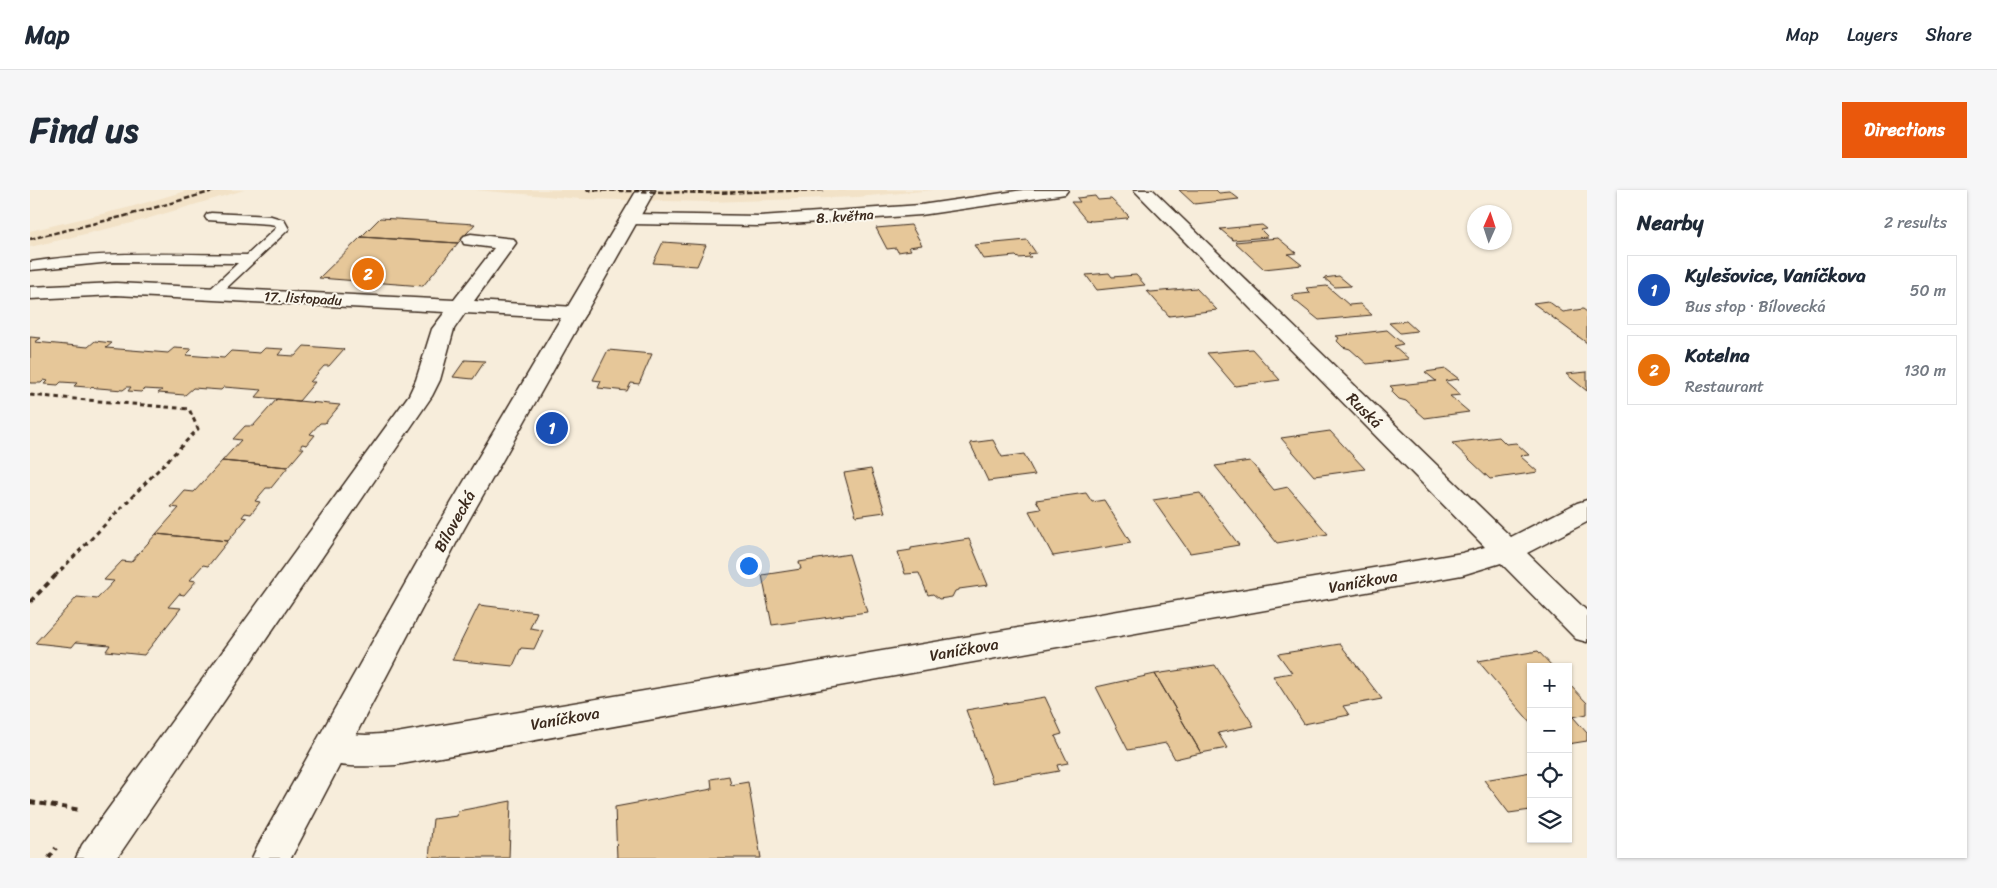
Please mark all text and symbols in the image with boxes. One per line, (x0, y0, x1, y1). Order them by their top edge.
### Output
text: Map (25, 14, 69, 56)
text: Map (1786, 19, 1819, 51)
text: Layers (1847, 19, 1898, 51)
text: Share (1926, 19, 1972, 51)
text: Find us (30, 99, 138, 161)
button: Directions (1842, 102, 1967, 158)
street label: 8. května (815, 202, 875, 231)
text: Nearby (1637, 204, 1703, 242)
north arrow (1467, 205, 1512, 250)
text: 2 results (1884, 208, 1947, 237)
pin: 2 (352, 255, 384, 293)
text: Kylešovice, Vaníčkova (1685, 259, 1866, 292)
text: 1 (1651, 276, 1657, 305)
text: 50 m (1910, 276, 1946, 305)
street label: 17. listopadu (263, 284, 343, 313)
text: Bus stop · Bílovecká (1685, 292, 1826, 321)
text: Kotelna (1685, 339, 1750, 372)
text: 2 (1649, 356, 1659, 385)
text: 130 m (1904, 356, 1946, 385)
text: Restaurant (1685, 372, 1764, 401)
street label: Ruská (1339, 385, 1390, 436)
pin: 1 (536, 409, 568, 447)
street label: Bílovecká (425, 485, 483, 558)
your location (736, 553, 762, 579)
street label: Vaníčkova (1326, 561, 1400, 602)
street label: Vaníčkova (927, 629, 1001, 670)
map controls (1527, 663, 1572, 843)
button: + (1527, 663, 1572, 708)
street label: Vaníčkova (528, 698, 602, 739)
button: − (1527, 708, 1572, 753)
button: locate (1527, 753, 1572, 798)
button: layers (1527, 798, 1572, 843)

